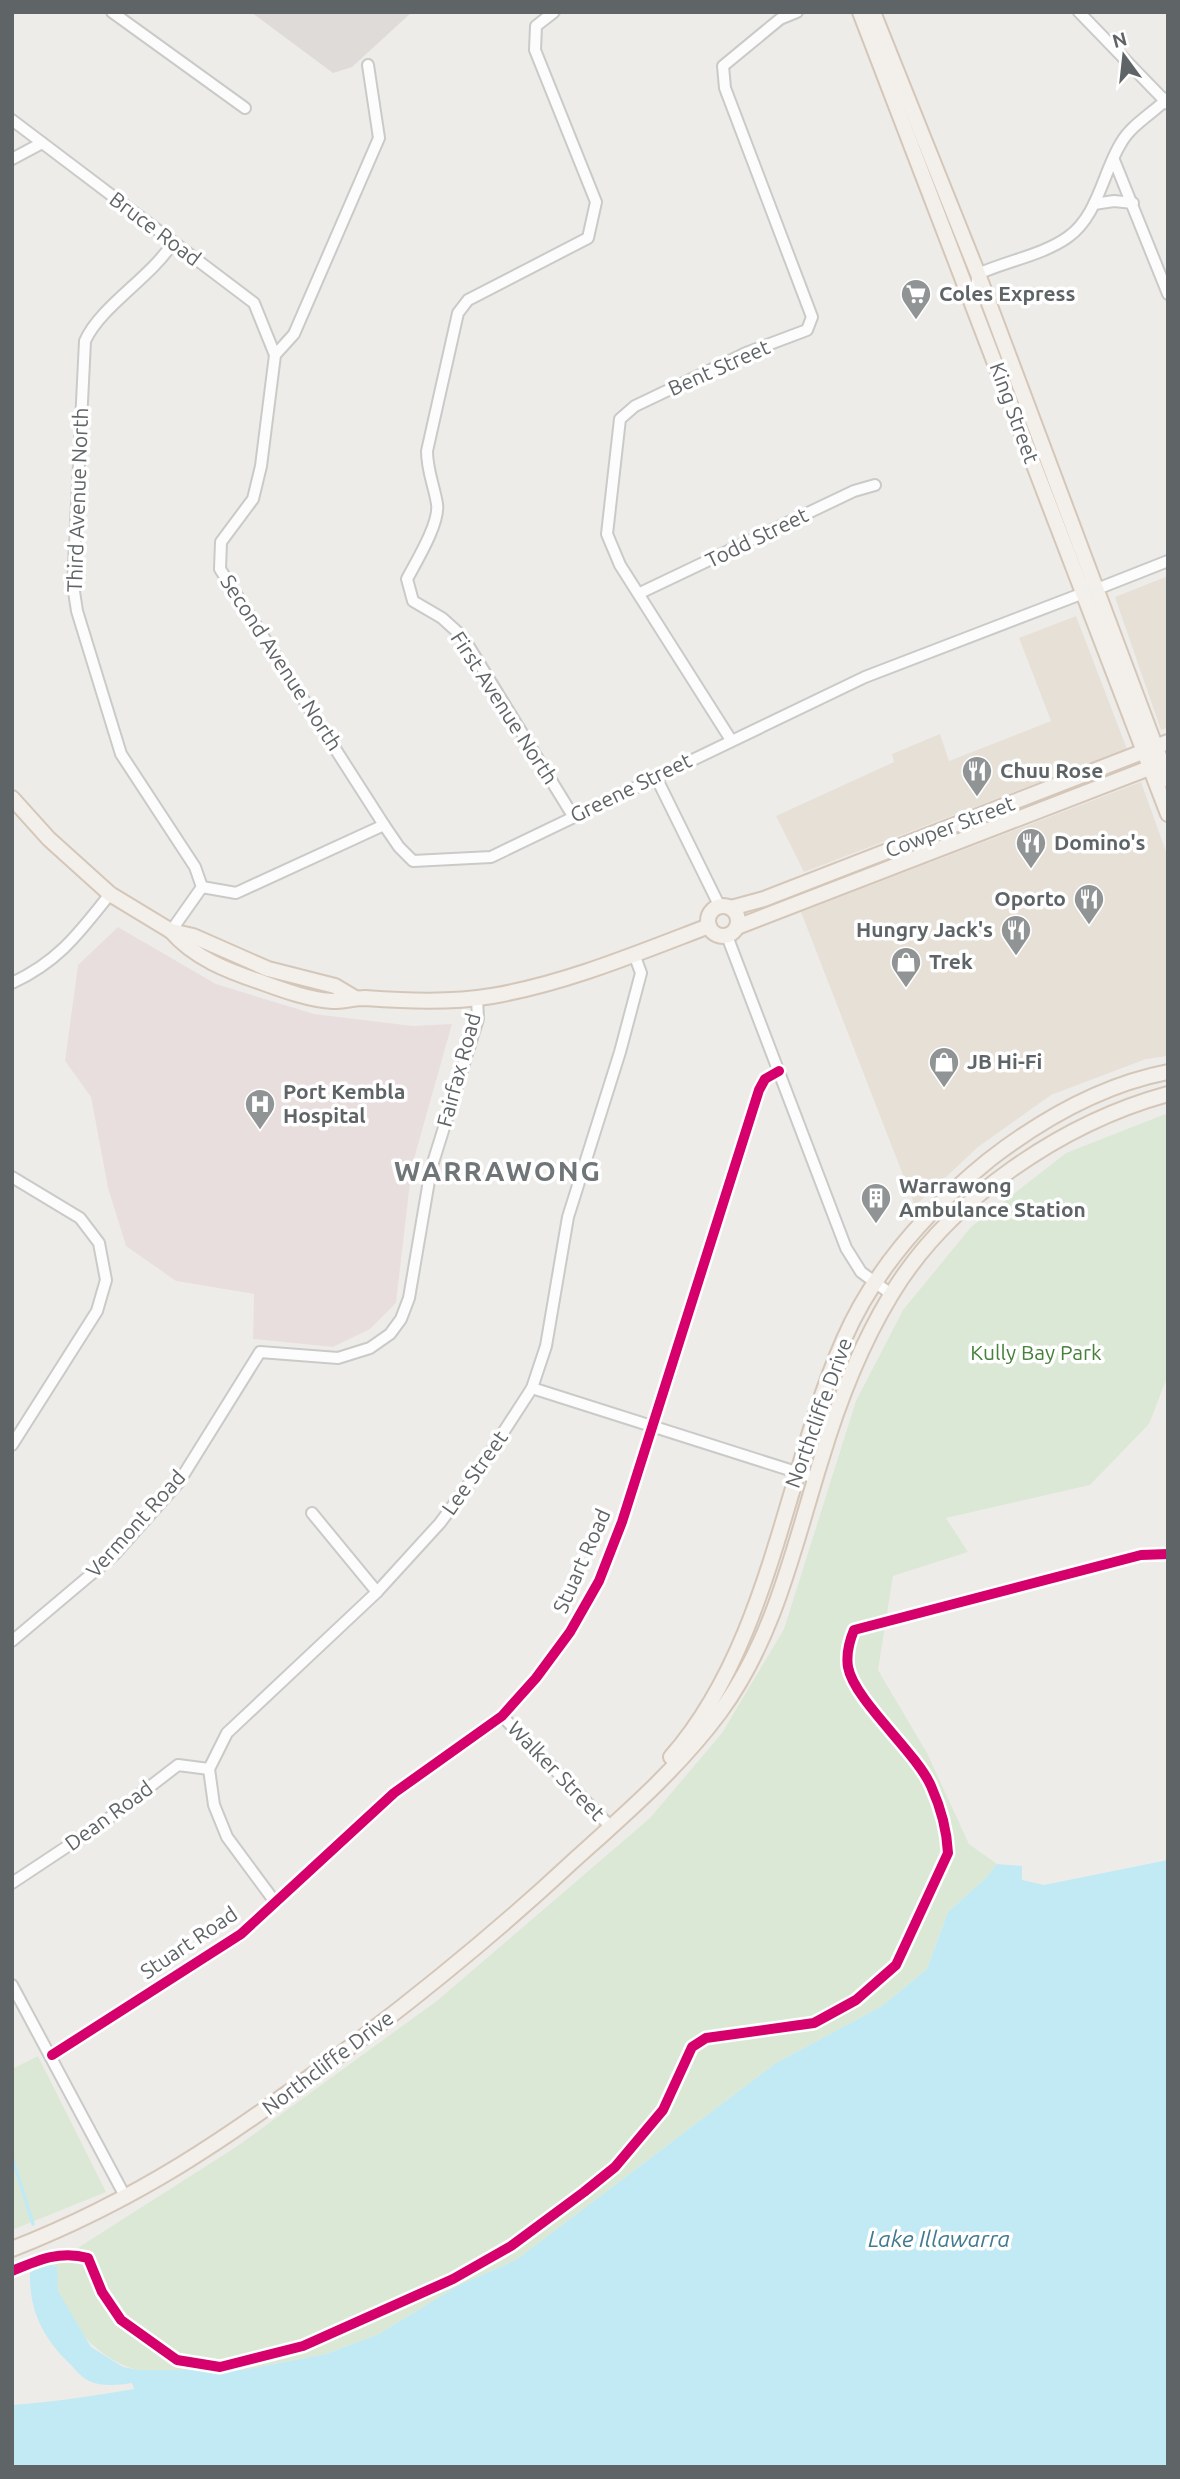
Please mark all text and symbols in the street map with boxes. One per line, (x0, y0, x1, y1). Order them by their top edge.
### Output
north arrow (1089, 21, 1159, 91)
text: N (1110, 27, 1129, 52)
street label: Bruce Road (105, 186, 206, 270)
supermarket icon: Coles Express (899, 277, 933, 321)
place label: Coles Express (939, 281, 1076, 305)
street label: Bent Street (664, 334, 773, 400)
street label: King Street (986, 359, 1044, 466)
street label: Third Avenue North (62, 407, 92, 593)
street label: Todd Street (701, 502, 812, 572)
street label: Second Avenue North (216, 570, 348, 755)
street label: First Avenue North (446, 627, 563, 788)
street label: Greene Street (566, 747, 695, 827)
restaurant icon: Chuu Rose (960, 754, 994, 798)
place label: Chuu Rose (1000, 758, 1103, 782)
street label: Cowper Street (882, 790, 1018, 862)
restaurant icon: Domino's (1014, 826, 1048, 870)
place label: Domino's (1054, 830, 1146, 854)
restaurant icon: Oporto (1072, 882, 1106, 926)
place label: Oporto (994, 886, 1066, 910)
restaurant icon: Hungry Jack's (999, 913, 1033, 957)
place label: Hungry Jack's (856, 917, 993, 941)
shop icon: Trek (889, 945, 923, 989)
place label: Trek (929, 949, 973, 973)
street label: Fairfax Road (431, 1010, 485, 1129)
shop icon: JB Hi-Fi (927, 1045, 961, 1089)
place label: JB Hi-Fi (967, 1049, 1042, 1073)
place label: Port Kembla Hospital (283, 1079, 405, 1127)
hospital icon: Port Kembla Hospital (243, 1087, 277, 1131)
district label: WARRAWONG (394, 1155, 602, 1186)
place label: Warrawong Ambulance Station (899, 1173, 1086, 1221)
building icon: Warrawong Ambulance Station (859, 1181, 893, 1225)
street label: Northcliffe Drive (780, 1334, 856, 1491)
park label: Kully Bay Park (970, 1340, 1102, 1364)
street label: Lee Street (436, 1426, 512, 1519)
street label: Vermont Road (81, 1465, 190, 1582)
street label: Stuart Road (547, 1505, 615, 1616)
street label: Walker Street (503, 1716, 610, 1825)
street label: Dean Road (60, 1775, 157, 1855)
street label: Stuart Road (136, 1901, 241, 1983)
street label: Northcliffe Drive (257, 2005, 398, 2119)
water label: Lake Illawarra (868, 2226, 1010, 2251)

